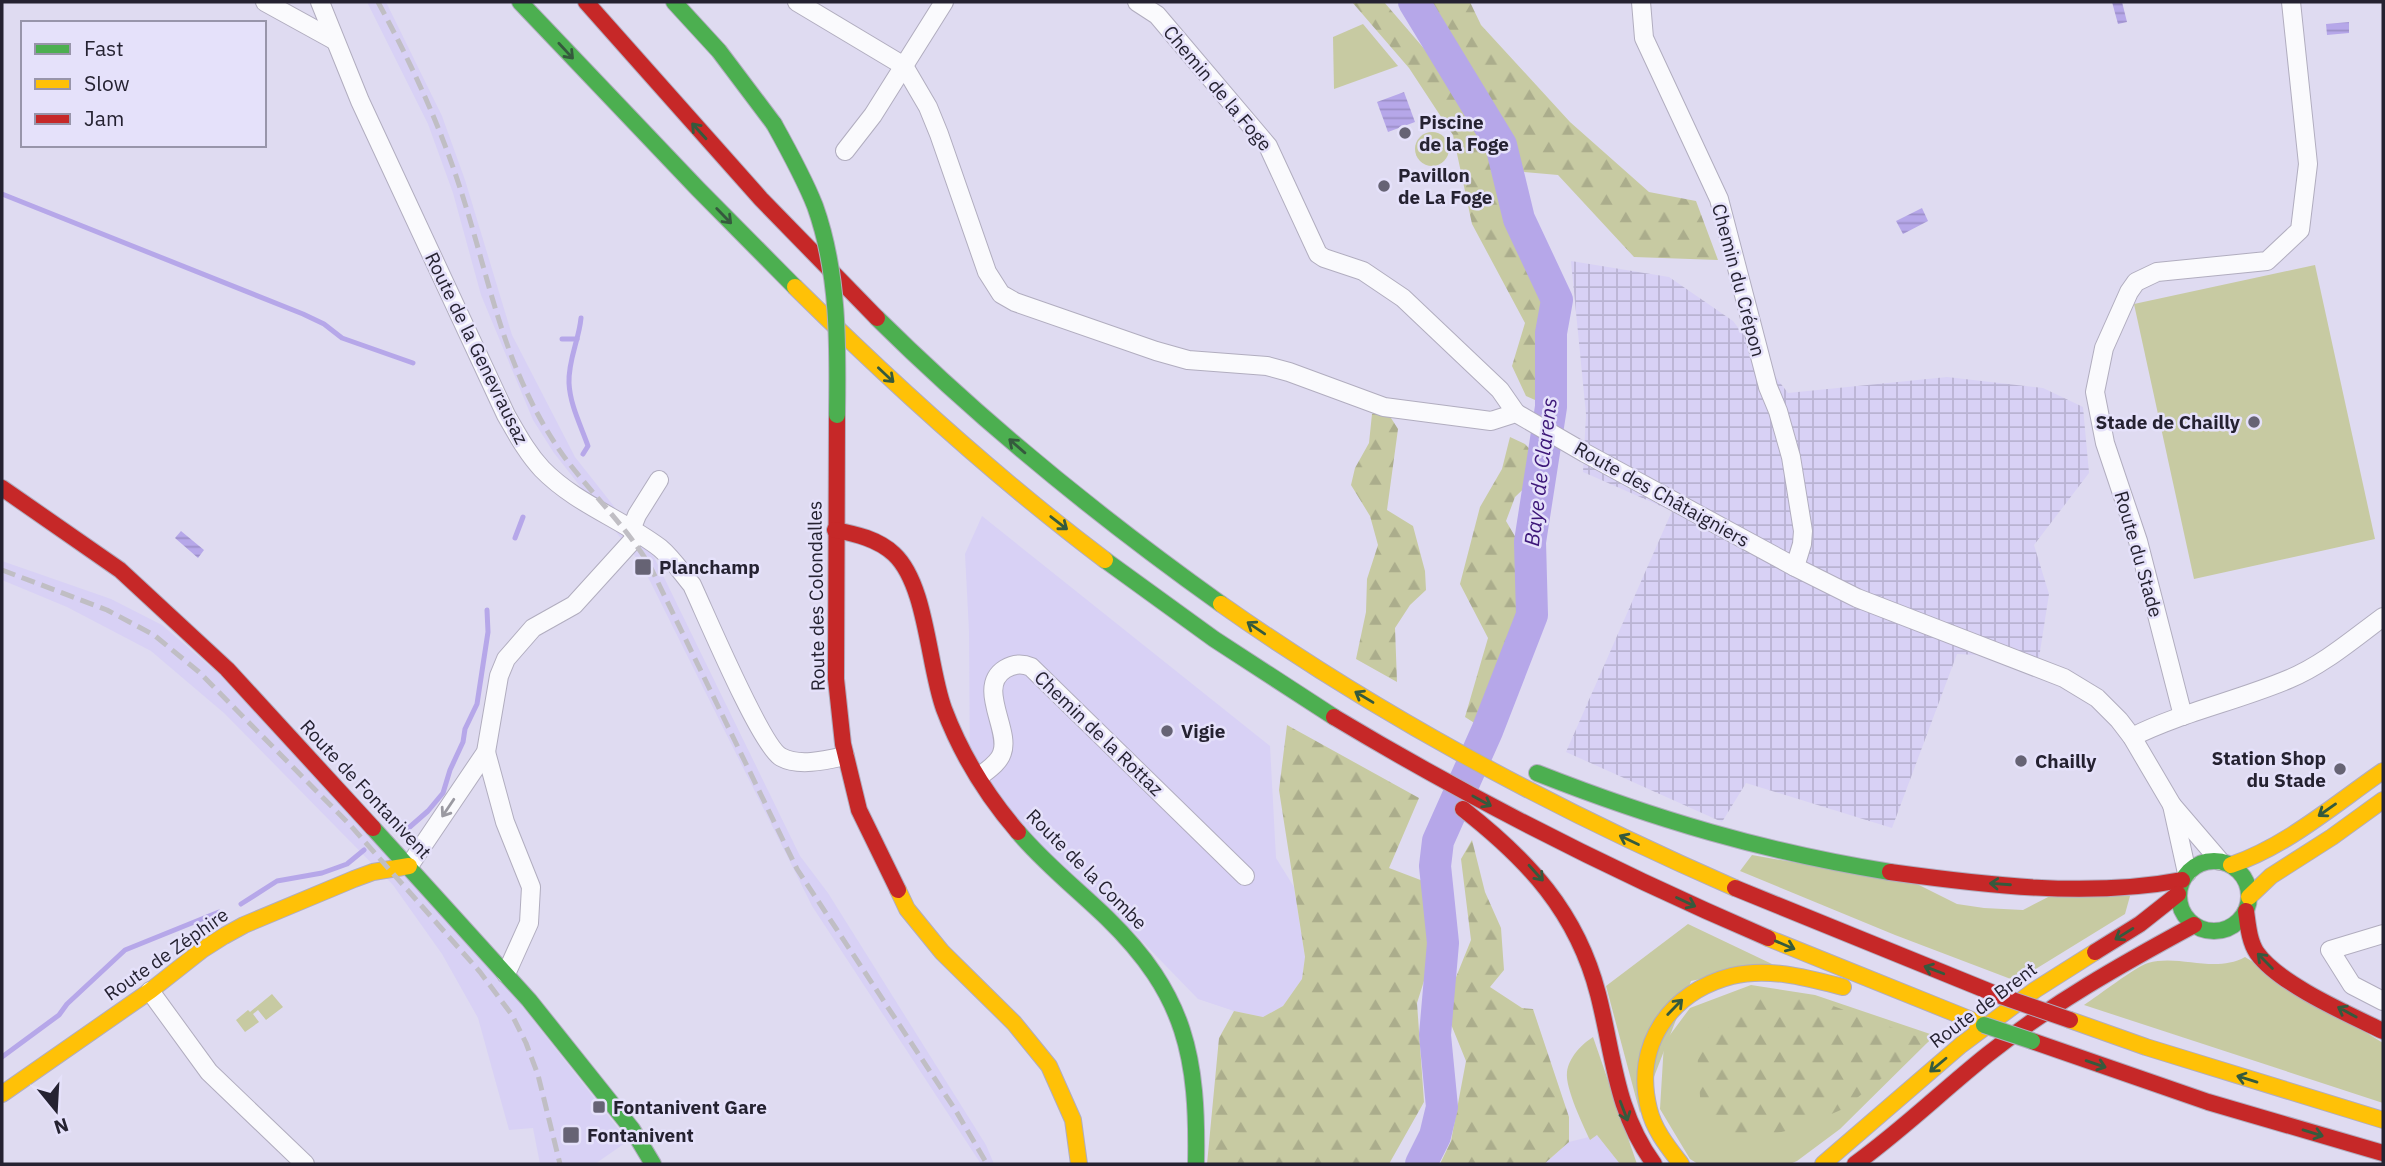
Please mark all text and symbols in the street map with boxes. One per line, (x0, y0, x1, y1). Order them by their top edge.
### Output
street label: Chemin de la Foge (1159, 20, 1277, 156)
legend (21, 21, 266, 147)
text: Fast (84, 34, 124, 62)
one-way arrow (558, 42, 575, 59)
text: Slow (84, 69, 130, 97)
text: Jam (84, 104, 124, 132)
place label: Piscine de la Foge (1419, 110, 1509, 156)
one-way arrow (691, 122, 707, 140)
marker: Piscine de la Foge (1397, 125, 1413, 141)
place label: Pavillon de La Foge (1398, 163, 1492, 209)
marker: Pavillon de La Foge (1376, 178, 1392, 194)
street label: Chemin du Crépon (1707, 201, 1771, 359)
one-way arrow (715, 207, 732, 224)
street label: Route de la Genevrausaz (420, 248, 534, 448)
one-way arrow (877, 366, 894, 383)
water label: Baye de Clarens (1517, 396, 1563, 548)
place label: Stade de Chailly (2095, 410, 2241, 434)
marker: Stade de Chailly (2246, 414, 2262, 430)
street label: Route des Châtaigniers (1570, 436, 1754, 552)
one-way arrow (1008, 438, 1026, 454)
street label: Route du Stade (2109, 488, 2169, 620)
street label: Route des Colondalles (802, 501, 830, 691)
one-way arrow (1049, 516, 1067, 531)
place label: Planchamp (659, 555, 760, 579)
marker: Planchamp (633, 557, 653, 577)
one-way arrow (1247, 621, 1267, 635)
street label: Chemin de la Rottaz (1030, 665, 1169, 801)
one-way arrow (1355, 690, 1375, 704)
street label: Route de Fontanivent (295, 714, 437, 864)
place label: Vigie (1181, 719, 1225, 743)
marker: Vigie (1159, 723, 1175, 739)
place label: Station Shop du Stade (2212, 746, 2326, 792)
place label: Chailly (2035, 749, 2097, 773)
marker: Chailly (2013, 753, 2029, 769)
marker: Station Shop du Stade (2332, 761, 2348, 777)
one-way arrow (1471, 795, 1492, 808)
one-way arrow (441, 798, 455, 817)
one-way arrow (2318, 803, 2337, 817)
street label: Route de la Combe (1022, 804, 1152, 934)
one-way arrow (1619, 832, 1640, 846)
one-way arrow (1527, 864, 1544, 881)
one-way arrow (1988, 877, 2011, 890)
one-way arrow (1675, 895, 1696, 909)
street label: Route de Zéphire (99, 902, 233, 1006)
one-way arrow (2114, 928, 2134, 942)
one-way arrow (1774, 940, 1796, 953)
one-way arrow (2257, 953, 2274, 970)
street label: Route de Brent (1925, 957, 2041, 1053)
one-way arrow (1924, 963, 1946, 976)
one-way arrow (1667, 998, 1683, 1016)
one-way arrow (2337, 1005, 2358, 1018)
one-way arrow (1929, 1057, 1947, 1073)
one-way arrow (2085, 1059, 2107, 1071)
one-way arrow (2237, 1072, 2259, 1084)
north arrow (21, 1075, 91, 1145)
place label: Fontanivent Gare (613, 1095, 767, 1119)
marker: Fontanivent Gare (591, 1099, 607, 1115)
one-way arrow (1619, 1099, 1632, 1121)
text: N (51, 1113, 72, 1140)
place label: Fontanivent (587, 1123, 694, 1147)
marker: Fontanivent (561, 1125, 581, 1145)
one-way arrow (2302, 1128, 2324, 1141)

